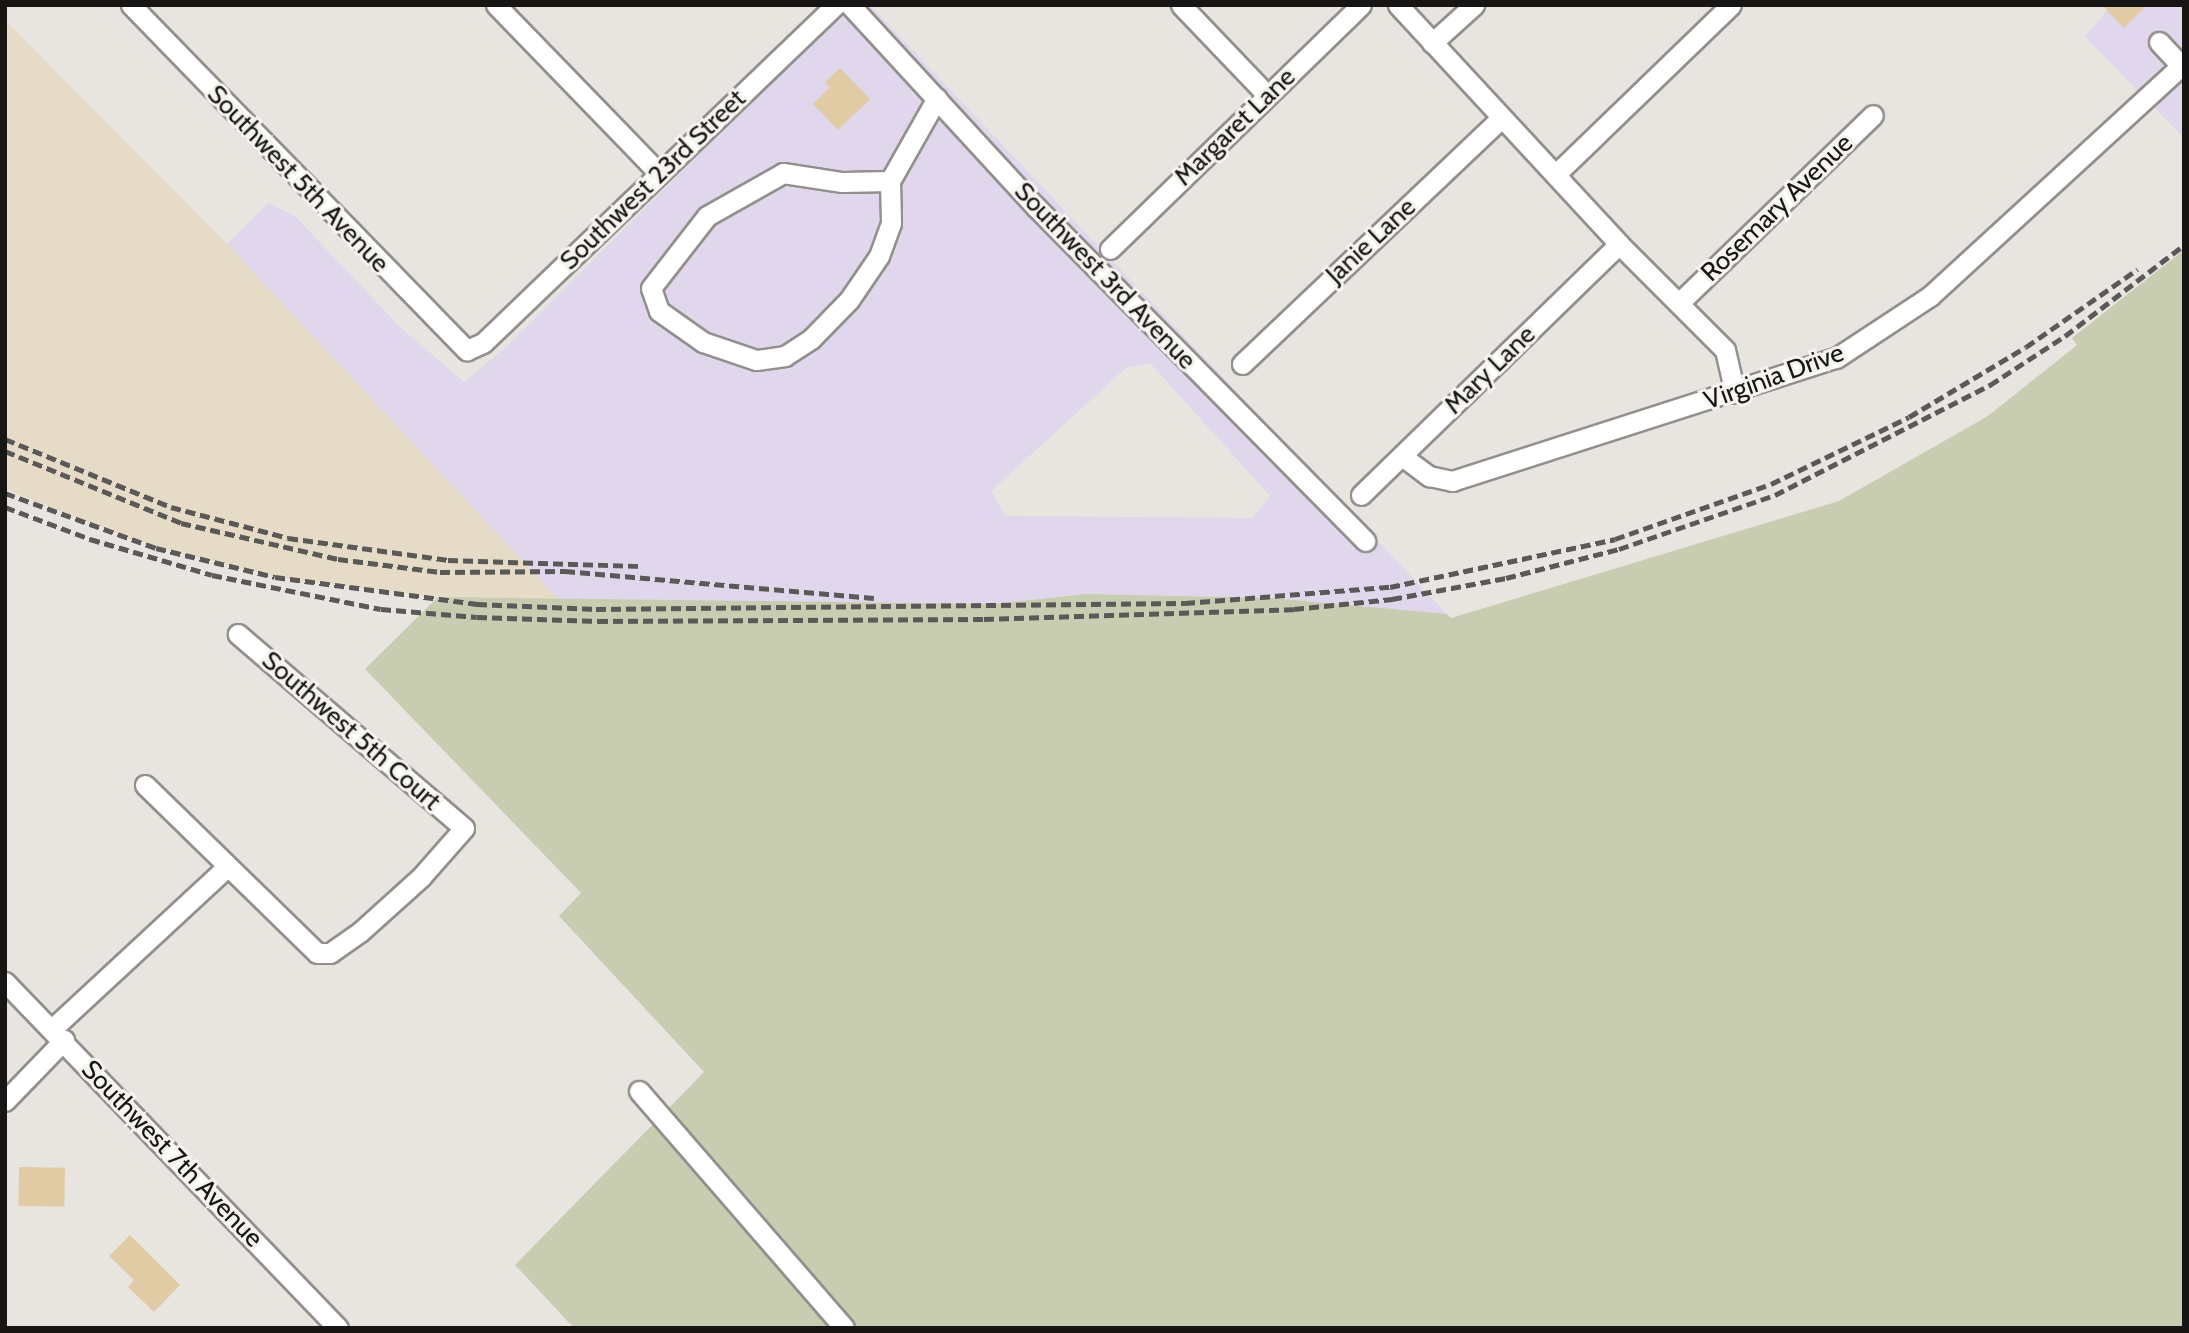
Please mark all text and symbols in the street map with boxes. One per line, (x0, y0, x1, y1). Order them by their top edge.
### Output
street label: Margaret Lane (1168, 62, 1302, 192)
street label: Southwest 5th Avenue (201, 79, 395, 279)
street label: Southwest 23rd Street (554, 83, 752, 277)
street label: Rosemary Avenue (1695, 128, 1859, 288)
street label: Southwest 3rd Avenue (1008, 176, 1202, 376)
street label: Janie Lane (1320, 192, 1422, 290)
street label: Mary Lane (1438, 319, 1542, 421)
street label: Virginia Drive (1700, 337, 1848, 417)
street label: Southwest 5th Court (255, 645, 447, 817)
street label: Southwest 7th Avenue (75, 1054, 269, 1254)

